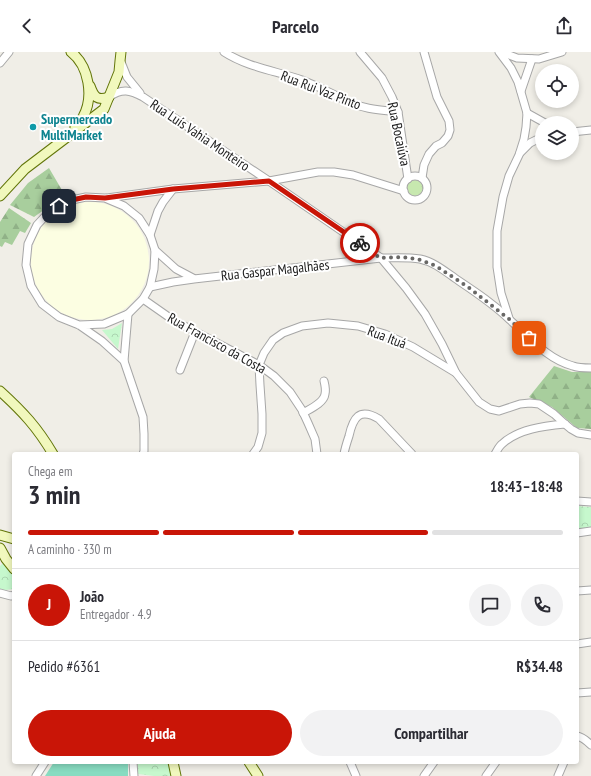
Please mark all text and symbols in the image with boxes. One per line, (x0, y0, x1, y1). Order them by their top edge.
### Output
icon: back (16, 15, 38, 37)
text: Parcelo (272, 15, 319, 38)
icon: share (553, 15, 575, 37)
map controls (535, 64, 579, 160)
button: locate (535, 64, 579, 108)
street label: Rua Rui Vaz Pinto (278, 66, 364, 114)
street label: Rua Luís Vahia Monteiro (147, 95, 253, 175)
street label: Rua Bocaiúva (383, 100, 415, 168)
place label: Supermercado MultiMarket (41, 110, 112, 144)
button: layers (535, 116, 579, 160)
marker: Supermercado MultiMarket (28, 122, 38, 132)
pin (42, 189, 76, 223)
icon: home (48, 195, 70, 217)
courier (340, 223, 380, 263)
icon: bike (349, 232, 371, 254)
street label: Rua Gaspar Magalhães (220, 255, 330, 285)
street label: Rua Francisco da Costa (164, 308, 270, 378)
street label: Rua Ituá (365, 321, 409, 353)
pin (512, 321, 546, 355)
icon: bag (518, 327, 540, 349)
text: Chega em (28, 463, 72, 480)
text: 18:43–18:48 (490, 477, 563, 496)
text: 3 min (28, 478, 81, 511)
text: A caminho · 330 m (28, 541, 112, 558)
button: chat (469, 584, 511, 626)
button: phone (521, 584, 563, 626)
text: João (80, 587, 104, 606)
text: J (47, 595, 51, 614)
text: Entregador · 4.9 (80, 606, 152, 623)
text: Pedido #6361 (28, 657, 100, 676)
text: R$34.48 (516, 657, 563, 676)
button: Ajuda (28, 710, 292, 756)
button: Compartilhar (300, 710, 563, 756)

